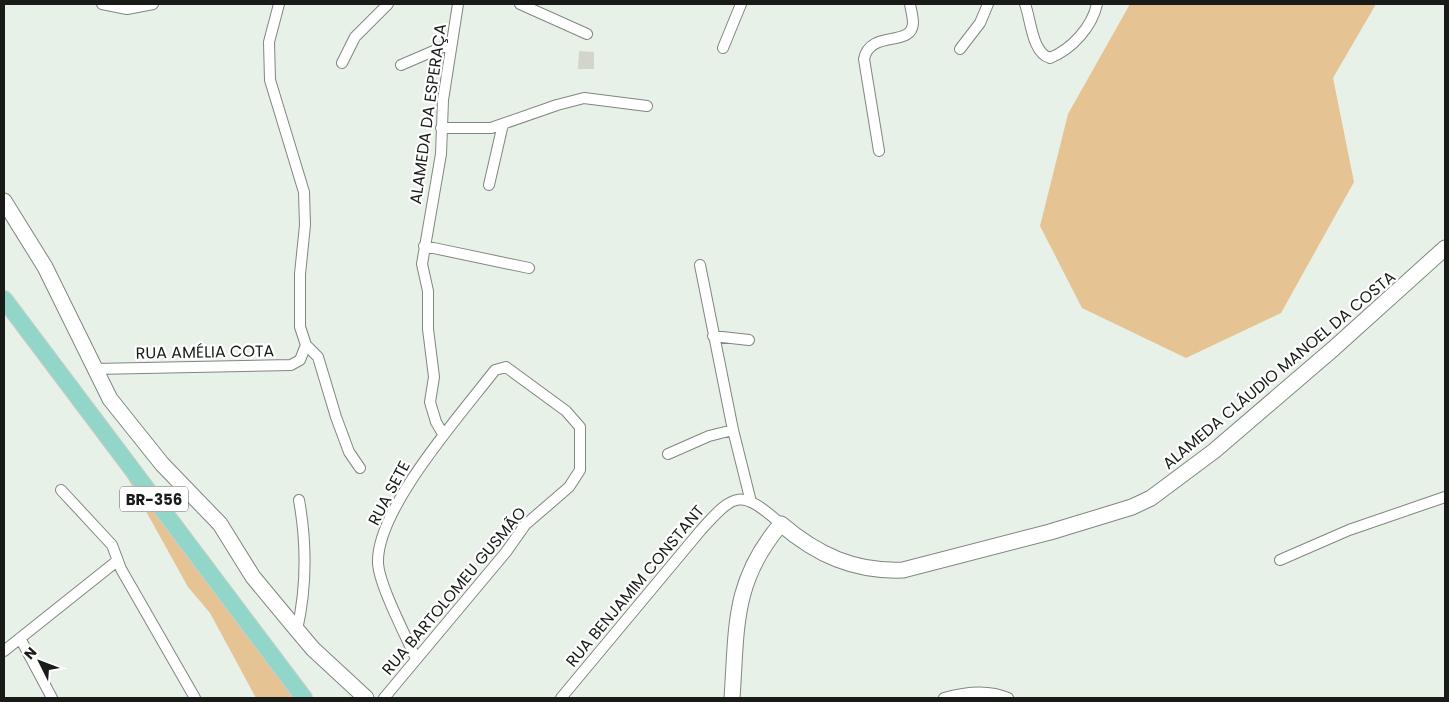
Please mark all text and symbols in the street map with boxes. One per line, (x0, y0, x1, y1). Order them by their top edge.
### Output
street label: ALAMEDA DA ESPERAÇA (404, 22, 452, 206)
street label: ALAMEDA CLÁUDIO MANOEL DA COSTA (1158, 265, 1401, 474)
street label: RUA AMÉLIA COTA (135, 339, 275, 365)
street label: RUA SETE (362, 457, 416, 529)
road number: BR-356 (120, 486, 188, 512)
street label: RUA BENJAMIM CONSTANT (560, 500, 710, 672)
street label: RUA BARTOLOMEU GUSMÃO (377, 502, 531, 680)
north arrow (15, 637, 65, 687)
text: N (19, 643, 41, 664)

